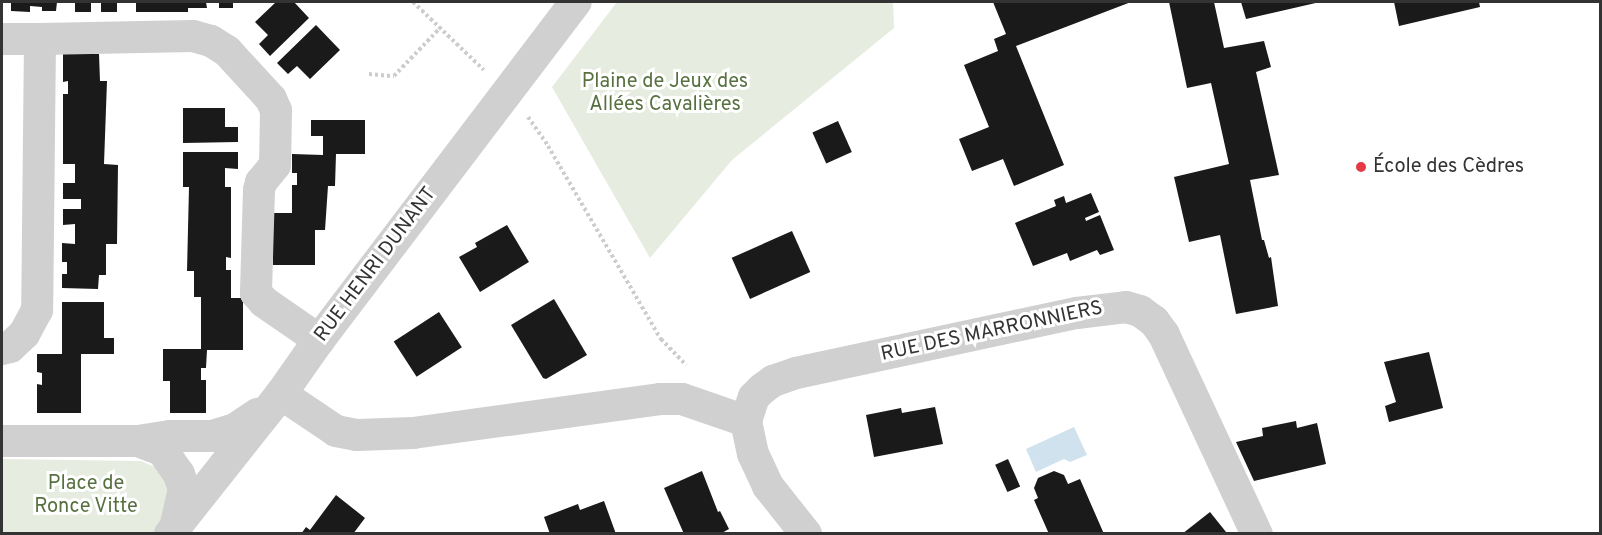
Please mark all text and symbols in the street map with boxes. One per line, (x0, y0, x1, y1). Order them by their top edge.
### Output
park label: Plaine de Jeux des Allées Cavalières (582, 71, 748, 118)
place label: École des Cèdres (1373, 155, 1524, 179)
marker: École des Cèdres (1354, 160, 1368, 174)
street label: RUE HENRI DUNANT (310, 183, 442, 347)
street label: RUE DES MARRONNIERS (879, 297, 1105, 367)
park label: Place de Ronce Vitte (34, 473, 138, 520)

